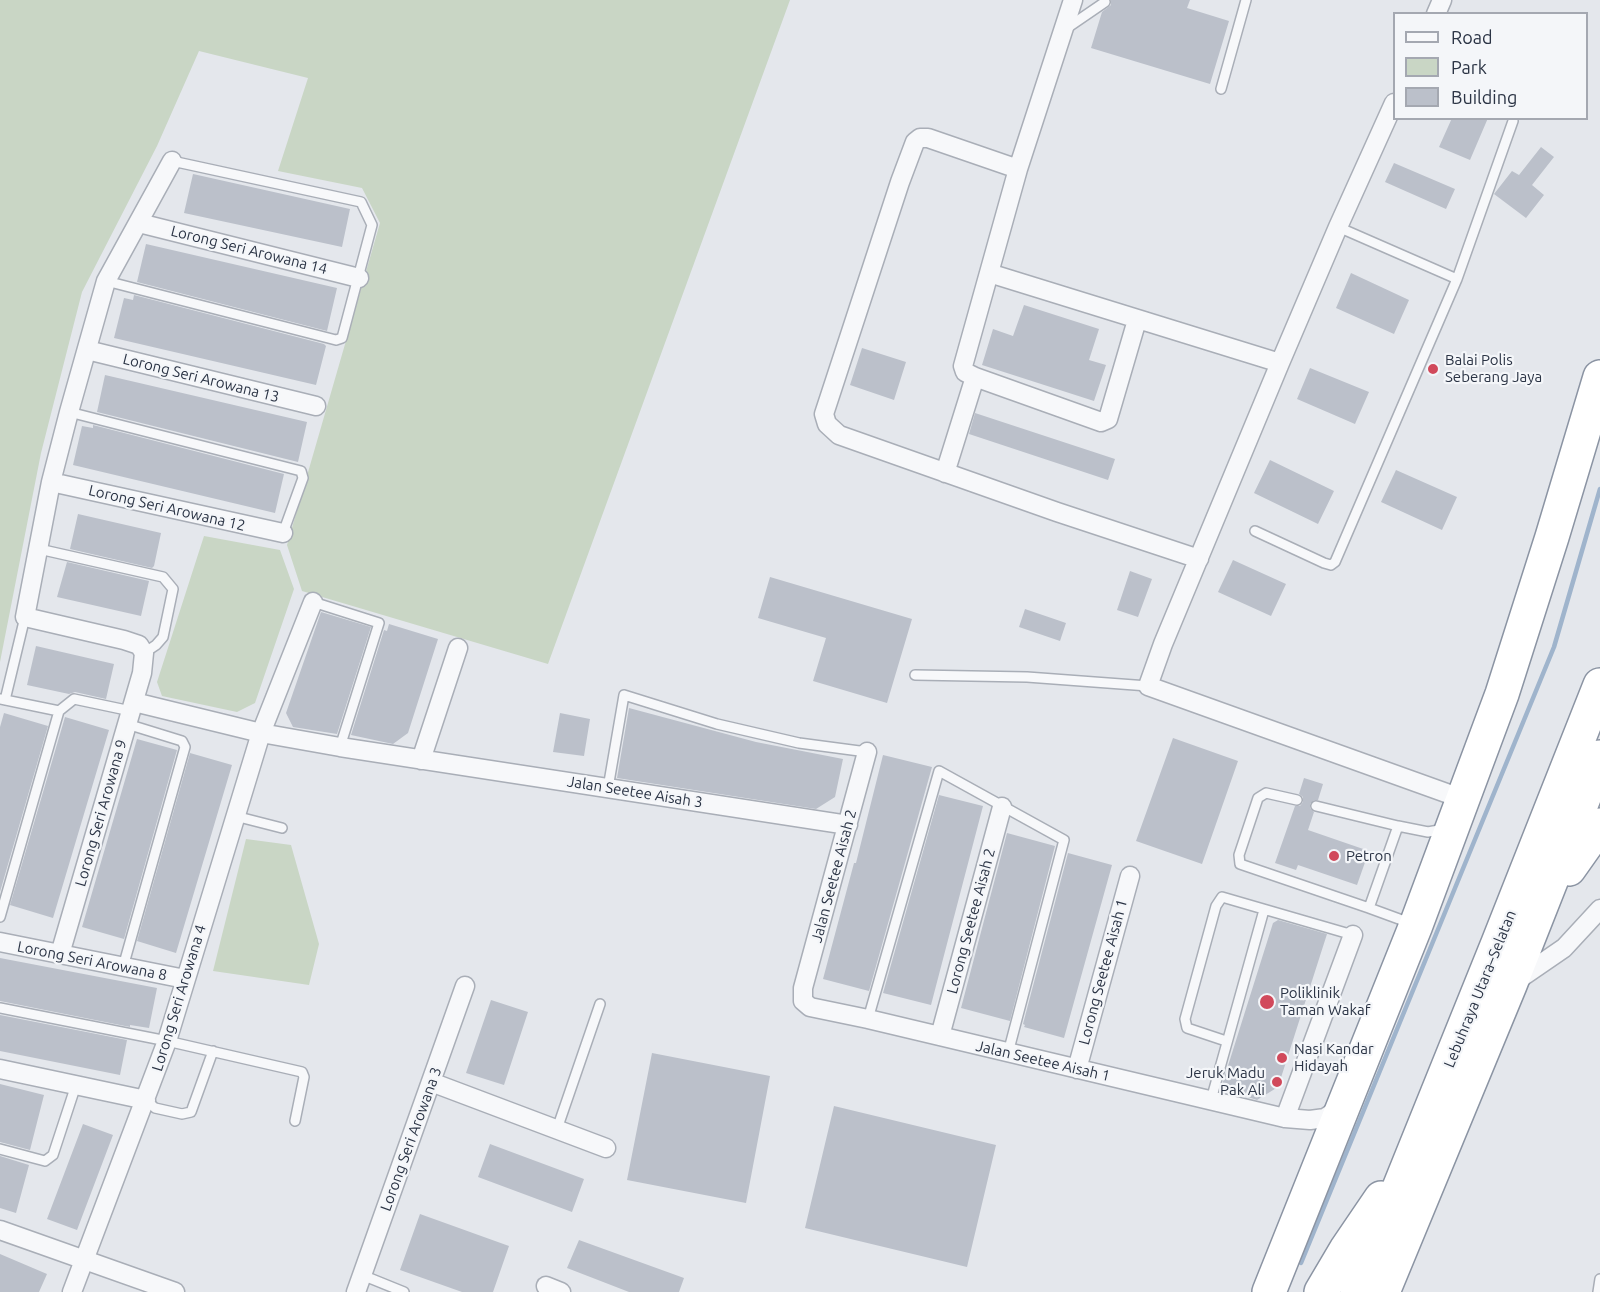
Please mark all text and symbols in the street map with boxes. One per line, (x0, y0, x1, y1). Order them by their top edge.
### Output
legend (1393, 12, 1588, 120)
text: Road (1451, 27, 1493, 47)
text: Park (1451, 57, 1487, 77)
text: Building (1451, 87, 1517, 107)
street label: Lorong Seri Arowana 14 (169, 222, 329, 278)
street label: Lorong Seri Arowana 13 (121, 350, 281, 406)
place label: Balai Polis Seberang Jaya (1445, 351, 1542, 386)
marker: Balai Polis Seberang Jaya (1426, 362, 1440, 376)
street label: Lorong Seri Arowana 12 (87, 481, 247, 535)
street label: Lorong Seri Arowana 9 (71, 737, 131, 889)
street label: Jalan Seetee Aisah 3 (566, 772, 704, 812)
street label: Jalan Seetee Aisah 2 (808, 807, 860, 945)
street label: Lorong Seetee Aisah 2 (943, 846, 999, 996)
place label: Petron (1346, 847, 1392, 865)
marker: Petron (1327, 849, 1341, 863)
street label: Lorong Seetee Aisah 1 (1075, 897, 1131, 1047)
street label: Lebuhraya Utara–Selatan (1440, 908, 1520, 1070)
street label: Lorong Seri Arowana 4 (148, 923, 210, 1073)
street label: Lorong Seri Arowana 8 (16, 938, 168, 984)
place label: Poliklinik Taman Wakaf (1280, 984, 1370, 1019)
marker: Poliklinik Taman Wakaf (1258, 993, 1276, 1011)
street label: Jalan Seetee Aisah 1 (974, 1037, 1112, 1085)
place label: Nasi Kandar Hidayah (1294, 1040, 1374, 1075)
marker: Nasi Kandar Hidayah (1275, 1051, 1289, 1065)
street label: Lorong Seri Arowana 3 (377, 1064, 445, 1214)
place label: Jeruk Madu Pak Ali (1186, 1064, 1265, 1099)
marker: Jeruk Madu Pak Ali (1270, 1075, 1284, 1089)

